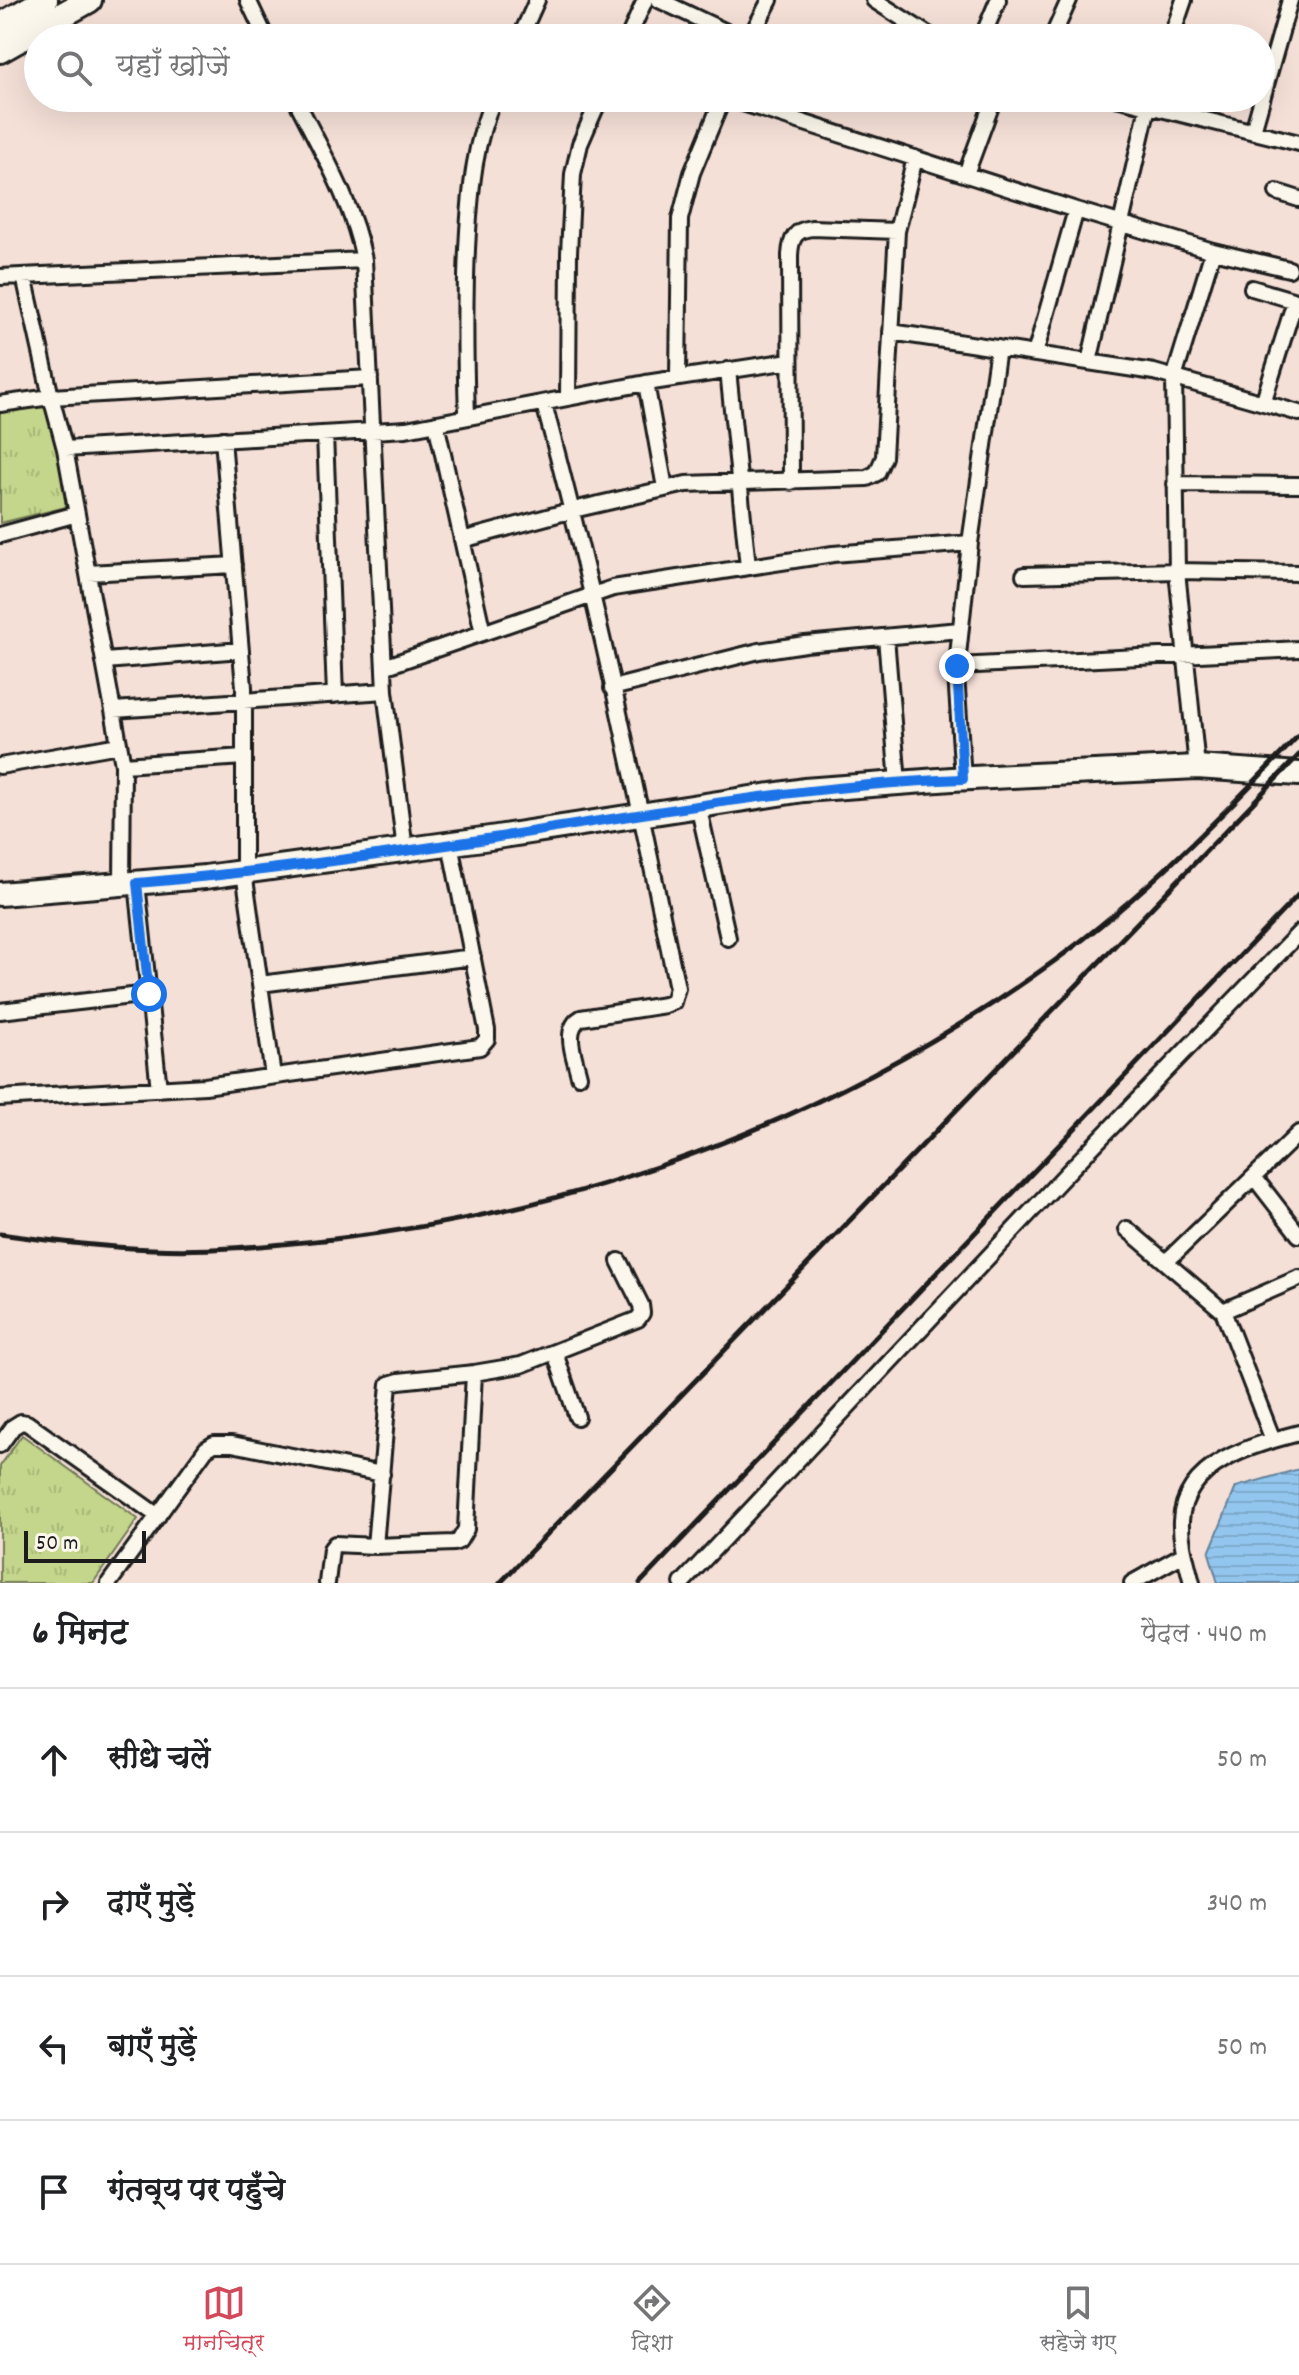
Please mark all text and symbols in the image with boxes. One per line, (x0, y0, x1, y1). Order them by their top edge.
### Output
search box (24, 24, 1275, 112)
icon: search (52, 46, 96, 90)
text: यहाँ खोजें (116, 47, 230, 90)
route end (939, 648, 975, 684)
route start (131, 976, 167, 1012)
scale bar (24, 1527, 146, 1563)
text: 50 m (36, 1529, 78, 1560)
text: 6 मिनट (32, 1611, 128, 1660)
text: पैदल · 440 m (1141, 1617, 1267, 1654)
icon: ahead (32, 1738, 76, 1782)
text: सीधे चलें (108, 1739, 211, 1782)
text: 50 m (1217, 1742, 1267, 1779)
icon: right (32, 1882, 76, 1926)
text: दाएँ मुड़ें (108, 1883, 195, 1926)
text: 340 m (1207, 1886, 1267, 1923)
icon: left (32, 2026, 76, 2070)
text: बाएँ मुड़ें (108, 2027, 196, 2070)
text: 50 m (1217, 2030, 1267, 2067)
icon: arrive (32, 2170, 76, 2214)
text: गंतव्य पर पहुँचे (108, 2171, 285, 2214)
tab: मानचित्र (183, 2281, 264, 2360)
tab: दिशा (630, 2281, 674, 2360)
tab: सहेजे गए (1040, 2281, 1116, 2360)

